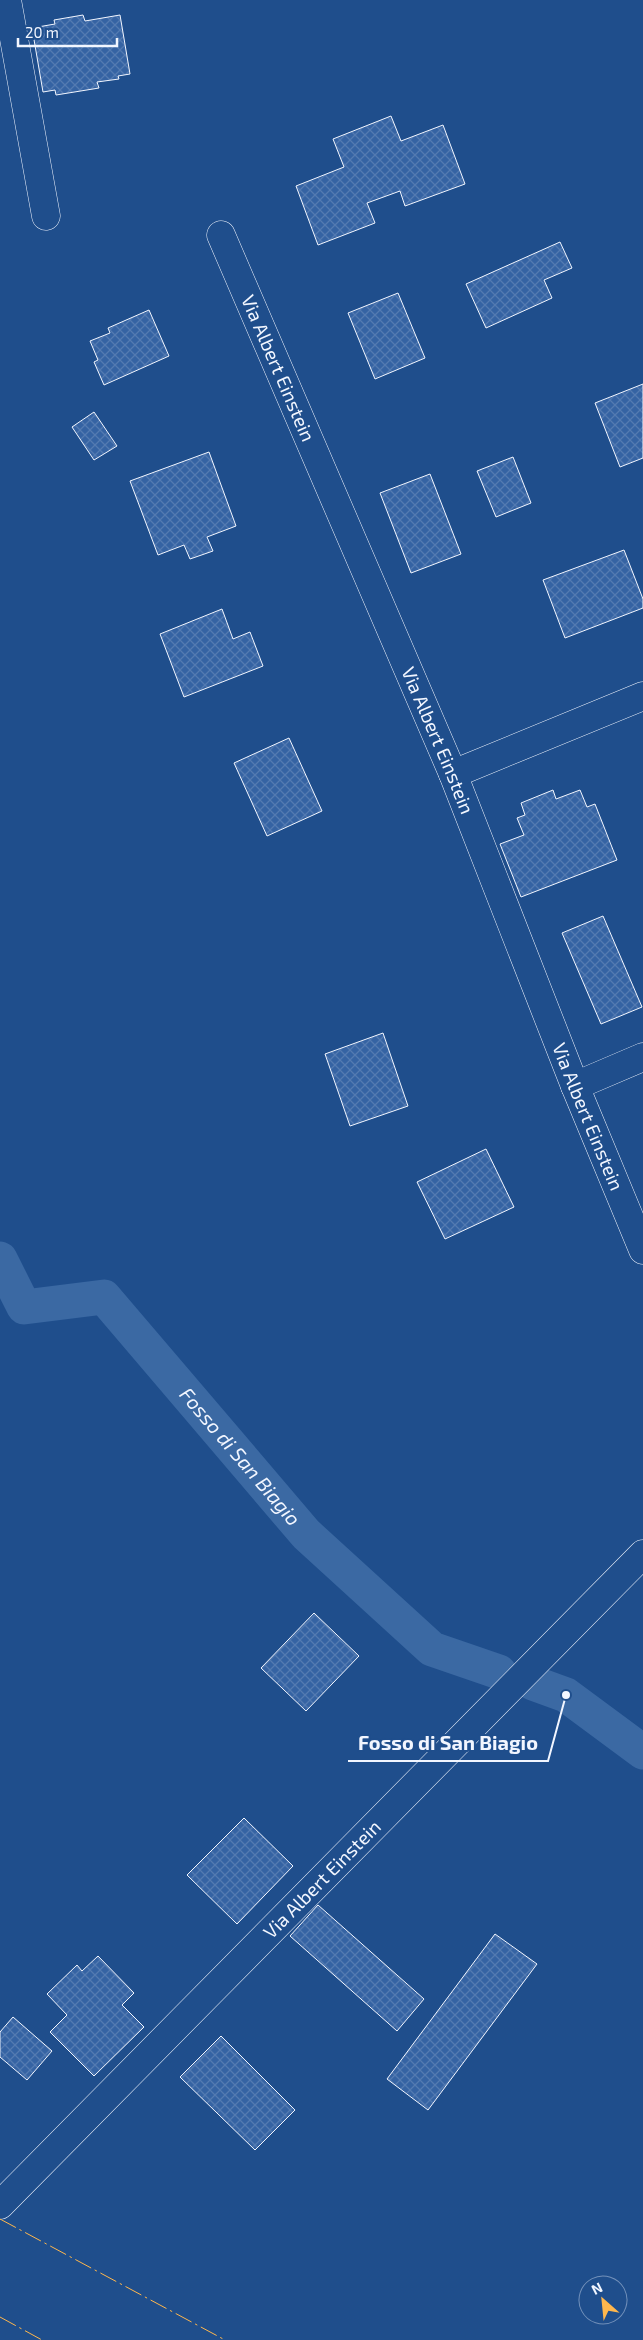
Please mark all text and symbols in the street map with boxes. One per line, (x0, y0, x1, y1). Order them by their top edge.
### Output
scale bar (18, 15, 116, 47)
text: 20 m (25, 23, 59, 41)
street label: Via Albert Einstein (237, 291, 320, 445)
street label: Via Albert Einstein (397, 663, 479, 817)
street label: Via Albert Einstein (548, 1039, 629, 1194)
water label: Fosso di San Biagio (175, 1382, 306, 1530)
callout: Fosso di San Biagio (348, 1726, 548, 1761)
text: Fosso di San Biagio (358, 1730, 538, 1754)
street label: Via Albert Einstein (258, 1815, 385, 1943)
north arrow (578, 2275, 628, 2325)
text: N (589, 2278, 605, 2298)

